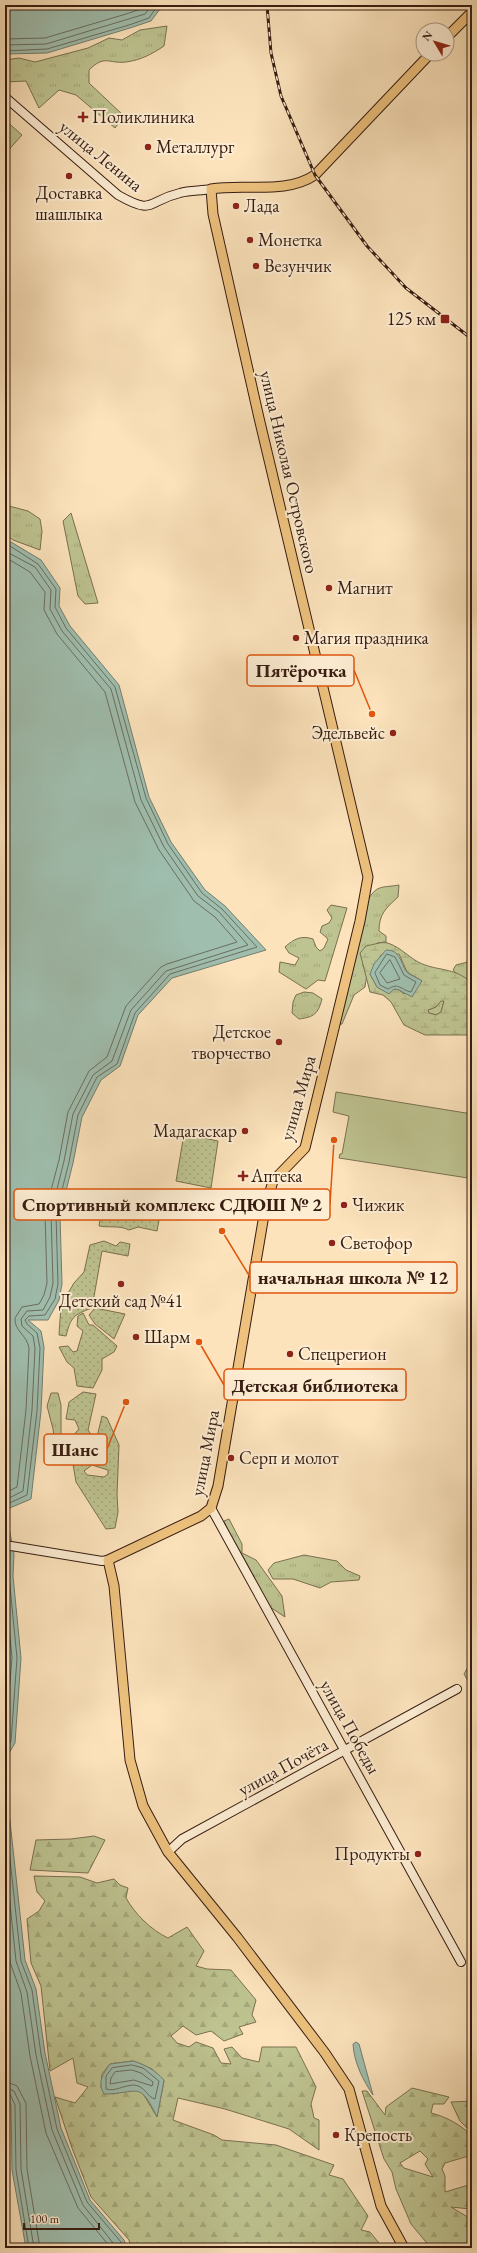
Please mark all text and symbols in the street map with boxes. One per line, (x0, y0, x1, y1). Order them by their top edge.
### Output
north arrow (415, 22, 455, 62)
text: N (419, 28, 435, 44)
place label: Поликлиника (92, 105, 196, 128)
marker: Поликлиника (77, 111, 89, 123)
street label: улица Ленина (55, 115, 148, 197)
place label: Металлург (156, 135, 235, 158)
marker: Металлург (143, 142, 153, 152)
marker: Доставка шашлыка (64, 171, 74, 181)
place label: Доставка шашлыка (35, 181, 103, 225)
place label: Лада (244, 194, 280, 217)
marker: Лада (231, 201, 241, 211)
place label: Монетка (258, 228, 323, 251)
marker: Монетка (245, 235, 255, 245)
place label: Везунчик (264, 254, 332, 277)
marker: Везунчик (251, 261, 261, 271)
place label: 125 км (387, 307, 437, 330)
marker: 125 км (439, 313, 451, 325)
street label: улица Николая Островского (255, 368, 324, 576)
place label: Магнит (337, 576, 393, 599)
marker: Магнит (324, 583, 334, 593)
place label: Магия праздника (304, 626, 430, 649)
marker: Магия праздника (291, 633, 301, 643)
callout: Пятёрочка (247, 655, 354, 686)
text: Пятёрочка (256, 658, 347, 683)
place label: Эдельвейс (311, 721, 385, 744)
marker: Эдельвейс (388, 728, 398, 738)
place label: Детское творчество (192, 1020, 271, 1064)
marker: Детское творчество (274, 1037, 284, 1047)
street label: улица Мира (274, 1052, 321, 1143)
place label: Мадагаскар (153, 1119, 237, 1142)
marker: Мадагаскар (240, 1126, 250, 1136)
place label: Аптека (250, 1164, 303, 1187)
marker: Аптека (238, 1171, 248, 1181)
callout: Спортивный комплекс СДЮШ № 2 (14, 1189, 330, 1220)
text: Спортивный комплекс СДЮШ № 2 (22, 1192, 322, 1217)
place label: Чижик (352, 1193, 405, 1216)
marker: Чижик (339, 1200, 349, 1210)
place label: Светофор (340, 1231, 413, 1254)
marker: Светофор (327, 1238, 337, 1248)
callout: начальная школа № 12 (250, 1262, 457, 1293)
text: начальная школа № 12 (258, 1265, 448, 1290)
marker: Детский сад №41 (116, 1279, 126, 1289)
place label: Детский сад №41 (59, 1289, 183, 1312)
place label: Шарм (144, 1325, 191, 1348)
marker: Шарм (131, 1332, 141, 1342)
place label: Спецрегион (298, 1342, 387, 1365)
marker: Спецрегион (285, 1349, 295, 1359)
callout: Детская библиотека (224, 1369, 406, 1400)
text: Детская библиотека (232, 1373, 399, 1398)
street label: улица Мира (185, 1407, 224, 1498)
callout: Шанс (44, 1434, 107, 1465)
text: Шанс (51, 1437, 99, 1462)
place label: Серп и молот (239, 1446, 339, 1469)
marker: Серп и молот (226, 1453, 236, 1463)
street label: улица Победы (315, 1676, 386, 1778)
street label: улица Почёта (234, 1732, 332, 1801)
place label: Продукты (334, 1842, 410, 1865)
marker: Продукты (413, 1849, 423, 1859)
place label: Крепость (344, 2123, 412, 2146)
marker: Крепость (331, 2130, 341, 2140)
scale bar (24, 2205, 99, 2231)
text: 100 m (30, 2211, 60, 2227)

